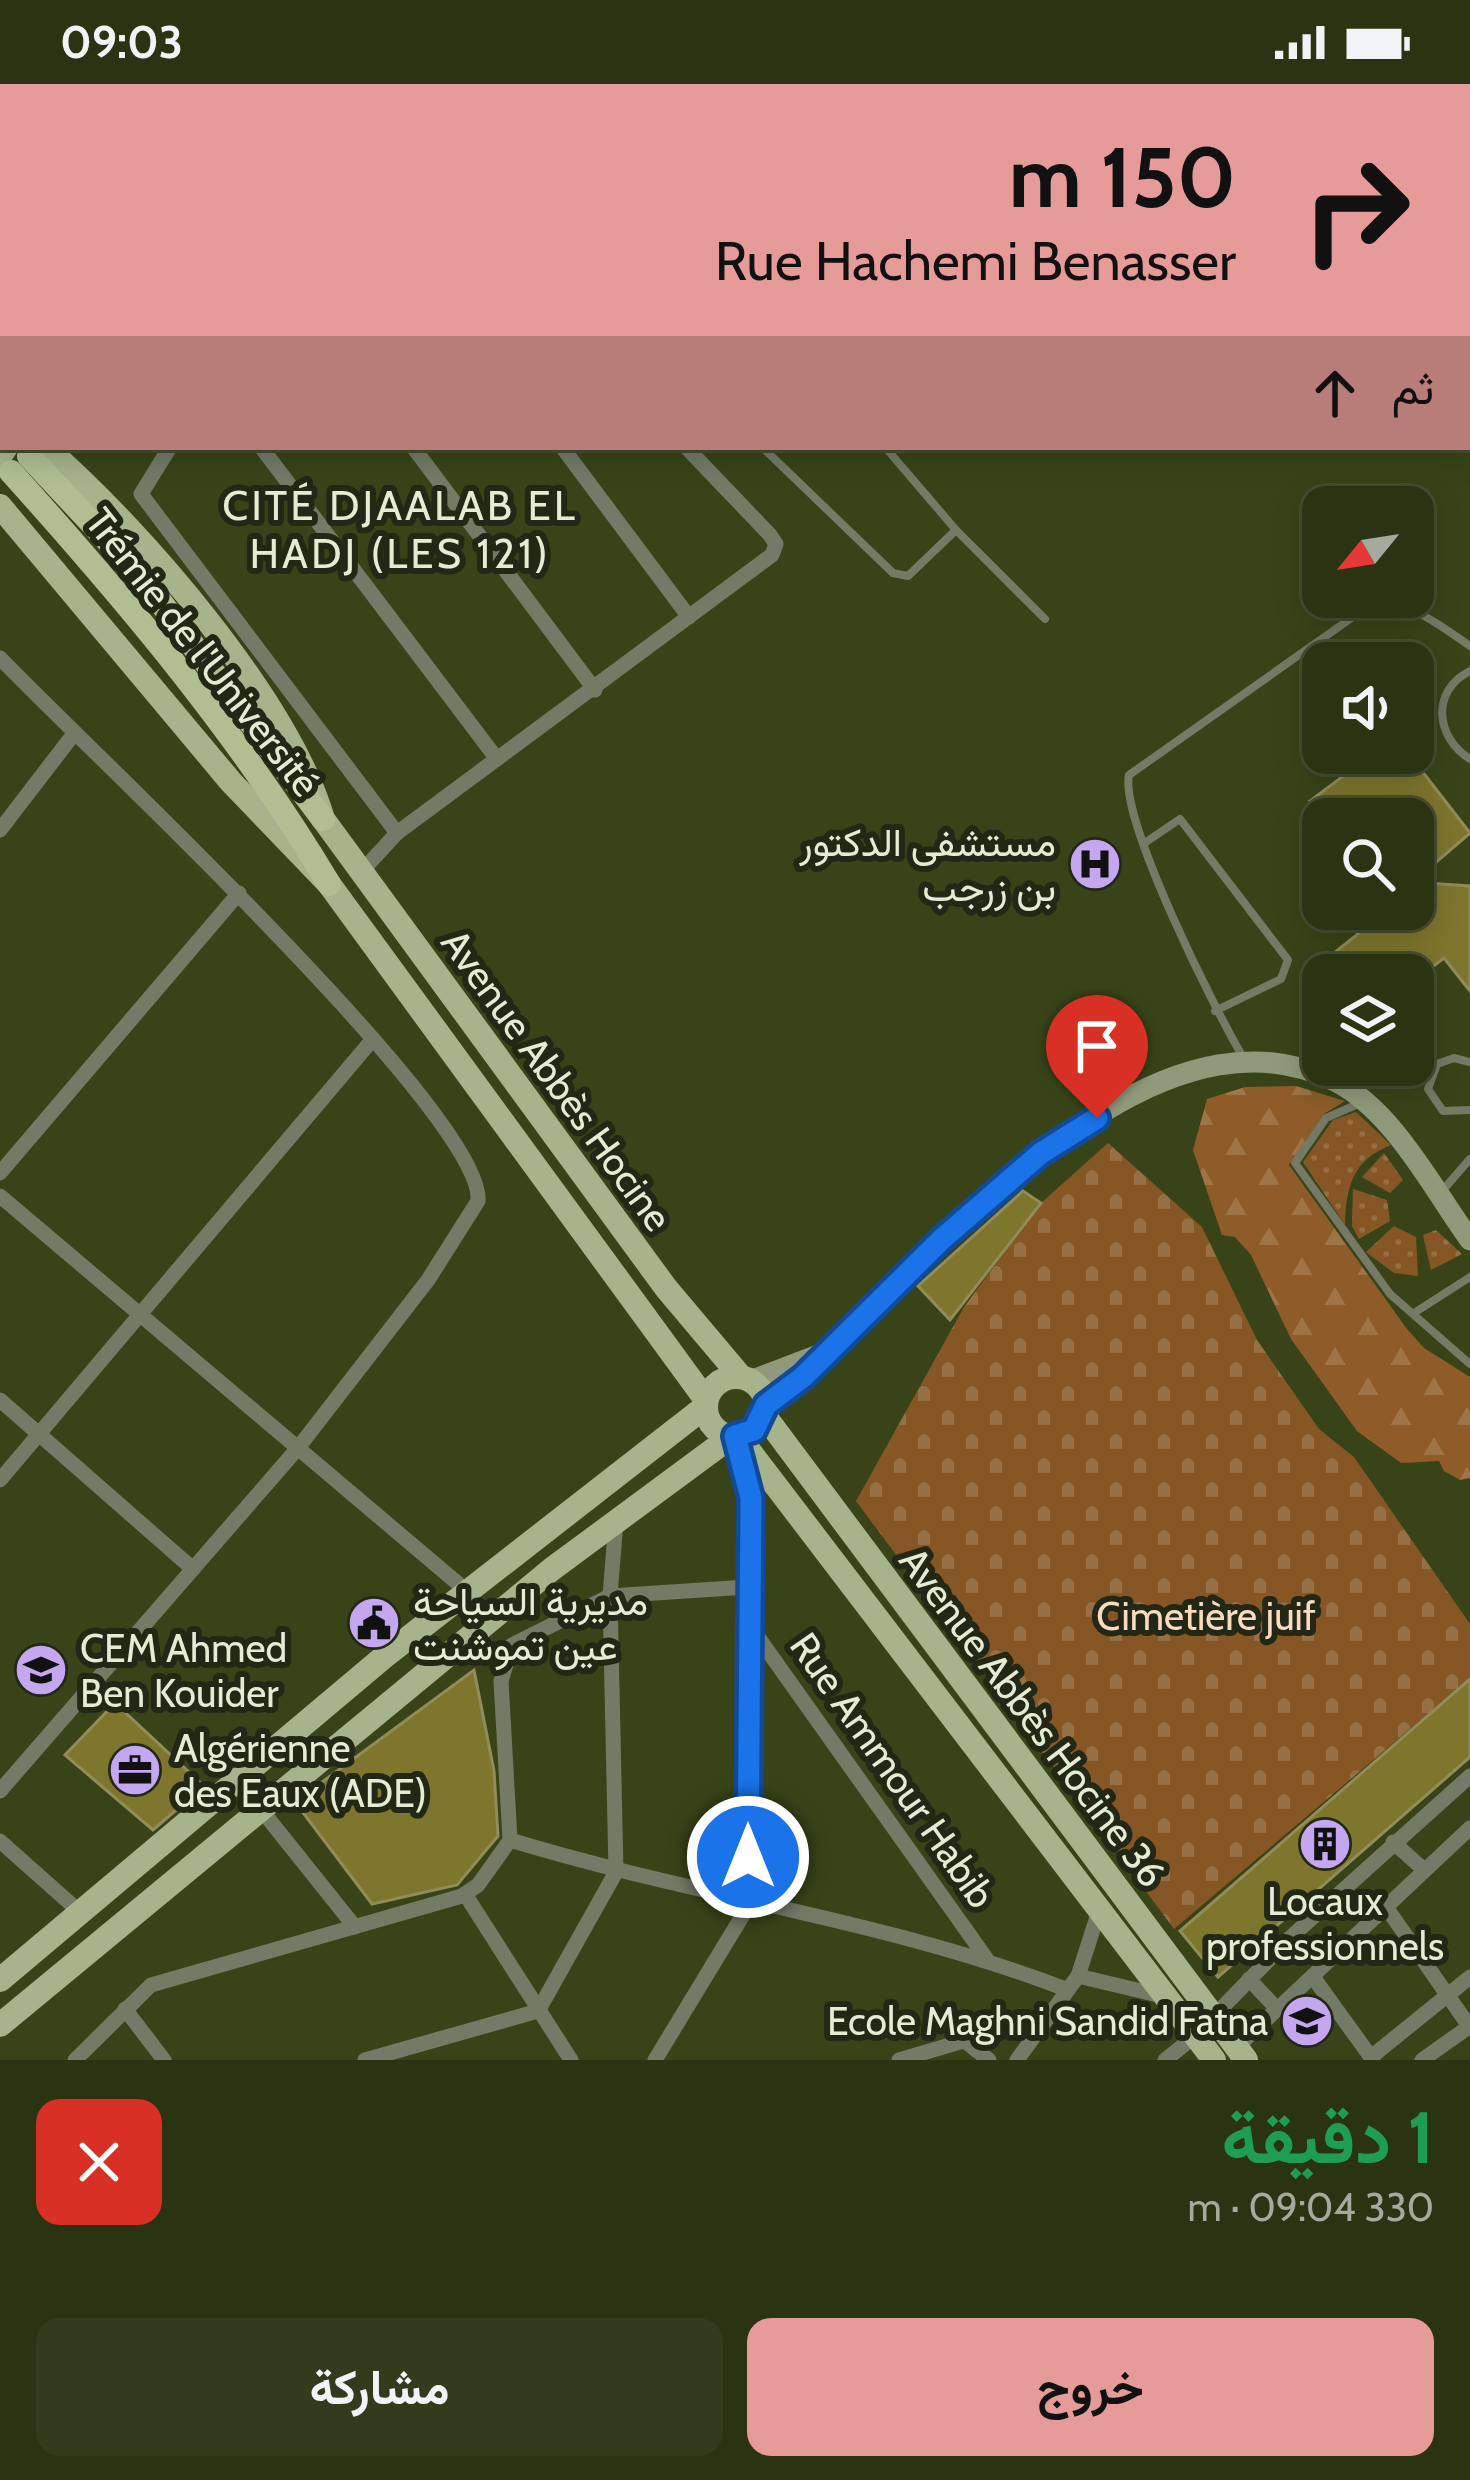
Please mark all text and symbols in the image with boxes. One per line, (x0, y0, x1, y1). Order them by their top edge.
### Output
text: 09:03 (60, 15, 183, 69)
text: 150 m (1009, 126, 1236, 228)
icon: right (1278, 132, 1434, 288)
text: Rue Hachemi Benasser (715, 228, 1236, 294)
icon: ahead (1302, 360, 1368, 426)
text: ثم (1392, 361, 1434, 415)
district label: CITÉ DJAALAB EL HADJ (LES 121) (222, 479, 578, 579)
north arrow (1302, 486, 1434, 618)
map controls (1302, 486, 1434, 1086)
street label: Trémie de l'Université (76, 498, 330, 806)
button: sound (1302, 642, 1434, 774)
button: search (1302, 798, 1434, 930)
place label: مستشفى الدكتور بن زرجب (798, 818, 1056, 912)
hospital icon: مستشفى الدكتور بن زرجب (1067, 836, 1123, 892)
street label: Avenue Abbès Hocine (432, 920, 682, 1240)
button: layers (1302, 954, 1434, 1086)
pin (1046, 995, 1148, 1118)
icon: arrive (1064, 1013, 1130, 1079)
street label: Avenue Abbès Hocine 36 (890, 1538, 1176, 1896)
place label: مديرية السياحة عين تموشنت (413, 1577, 648, 1671)
park label: Cimetière juif (1096, 1592, 1316, 1640)
public building icon: مديرية السياحة عين تموشنت (346, 1595, 402, 1651)
street label: Rue Ammour Habib (780, 1623, 1006, 1917)
place label: CEM Ahmed Ben Kouider (80, 1624, 287, 1717)
school or university icon: CEM Ahmed Ben Kouider (13, 1642, 69, 1698)
place label: Algérienne des Eaux (ADE) (174, 1724, 427, 1817)
office icon: Algérienne des Eaux (ADE) (107, 1742, 163, 1798)
position arrow (685, 1794, 811, 1920)
building icon: Locaux professionnels (1297, 1816, 1353, 1872)
place label: Locaux professionnels (1206, 1877, 1444, 1970)
school or university icon: Ecole Maghni Sandid Fatna (1279, 1993, 1335, 2049)
place label: Ecole Maghni Sandid Fatna (827, 1997, 1268, 2045)
text: 1 دقيقة (1221, 2094, 1434, 2181)
button: close (36, 2099, 162, 2225)
text: 330 m · 09:04 (1188, 2183, 1434, 2231)
button: مشاركة (36, 2318, 723, 2456)
button: خروج (747, 2318, 1434, 2456)

